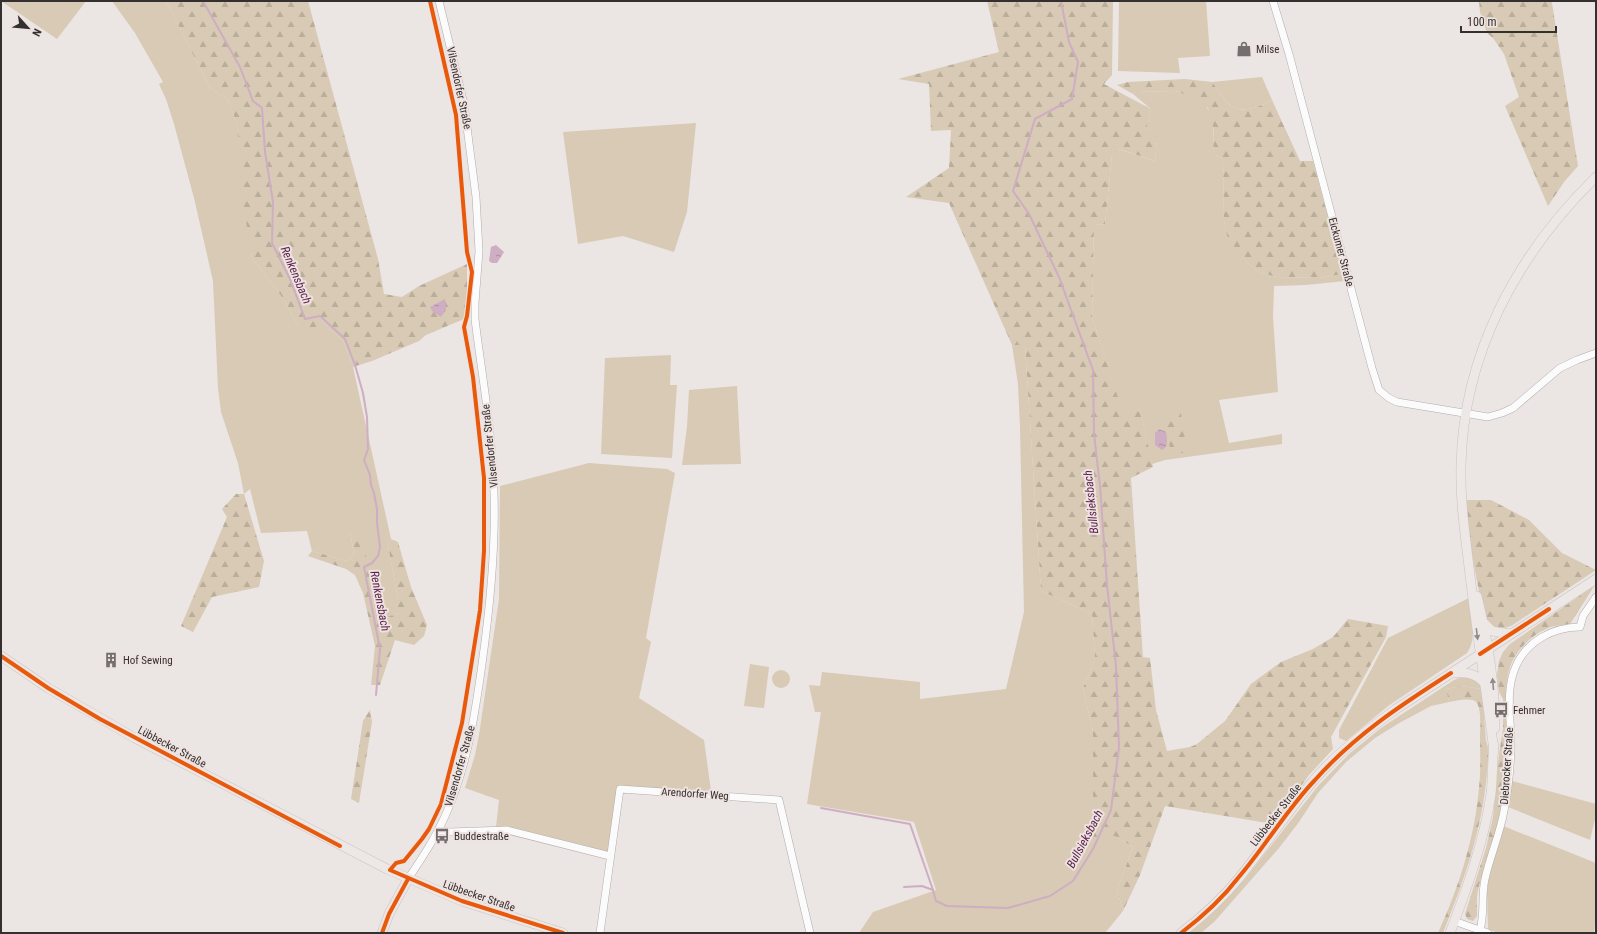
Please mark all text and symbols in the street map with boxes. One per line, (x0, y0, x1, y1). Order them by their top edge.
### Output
north arrow (8, 8, 48, 48)
scale bar (1461, 8, 1556, 34)
text: 100 m (1467, 15, 1497, 29)
text: N (29, 26, 44, 38)
shop icon: Milse (1235, 40, 1253, 58)
place label: Milse (1256, 43, 1280, 56)
street label: Vilsendorfer Straße (444, 46, 474, 130)
street label: Eickumer Straße (1326, 216, 1356, 288)
water label: Renkensbach (278, 244, 315, 306)
street label: Vilsendorfer Straße (479, 404, 501, 488)
water label: Bullsieksbach (1081, 469, 1101, 534)
water label: Renkensbach (367, 570, 393, 633)
one-way arrow (1474, 628, 1480, 640)
building icon: Hof Sewing (102, 651, 120, 669)
place label: Hof Sewing (123, 654, 173, 667)
one-way arrow (1489, 678, 1496, 690)
bus stop icon: Fehmer (1492, 701, 1510, 719)
place label: Fehmer (1513, 704, 1546, 717)
street label: Lübbecker Straße (136, 724, 208, 770)
street label: Vilsendorfer Straße (442, 724, 478, 808)
street label: Diebrocker Straße (1498, 727, 1516, 805)
street label: Lübbecker Straße (1248, 781, 1304, 849)
street label: Arendorfer Weg (661, 785, 729, 803)
water label: Bullsieksbach (1064, 807, 1106, 870)
bus stop icon: Buddestraße (433, 827, 451, 845)
place label: Buddestraße (454, 830, 509, 843)
street label: Lübbecker Straße (441, 878, 517, 914)

